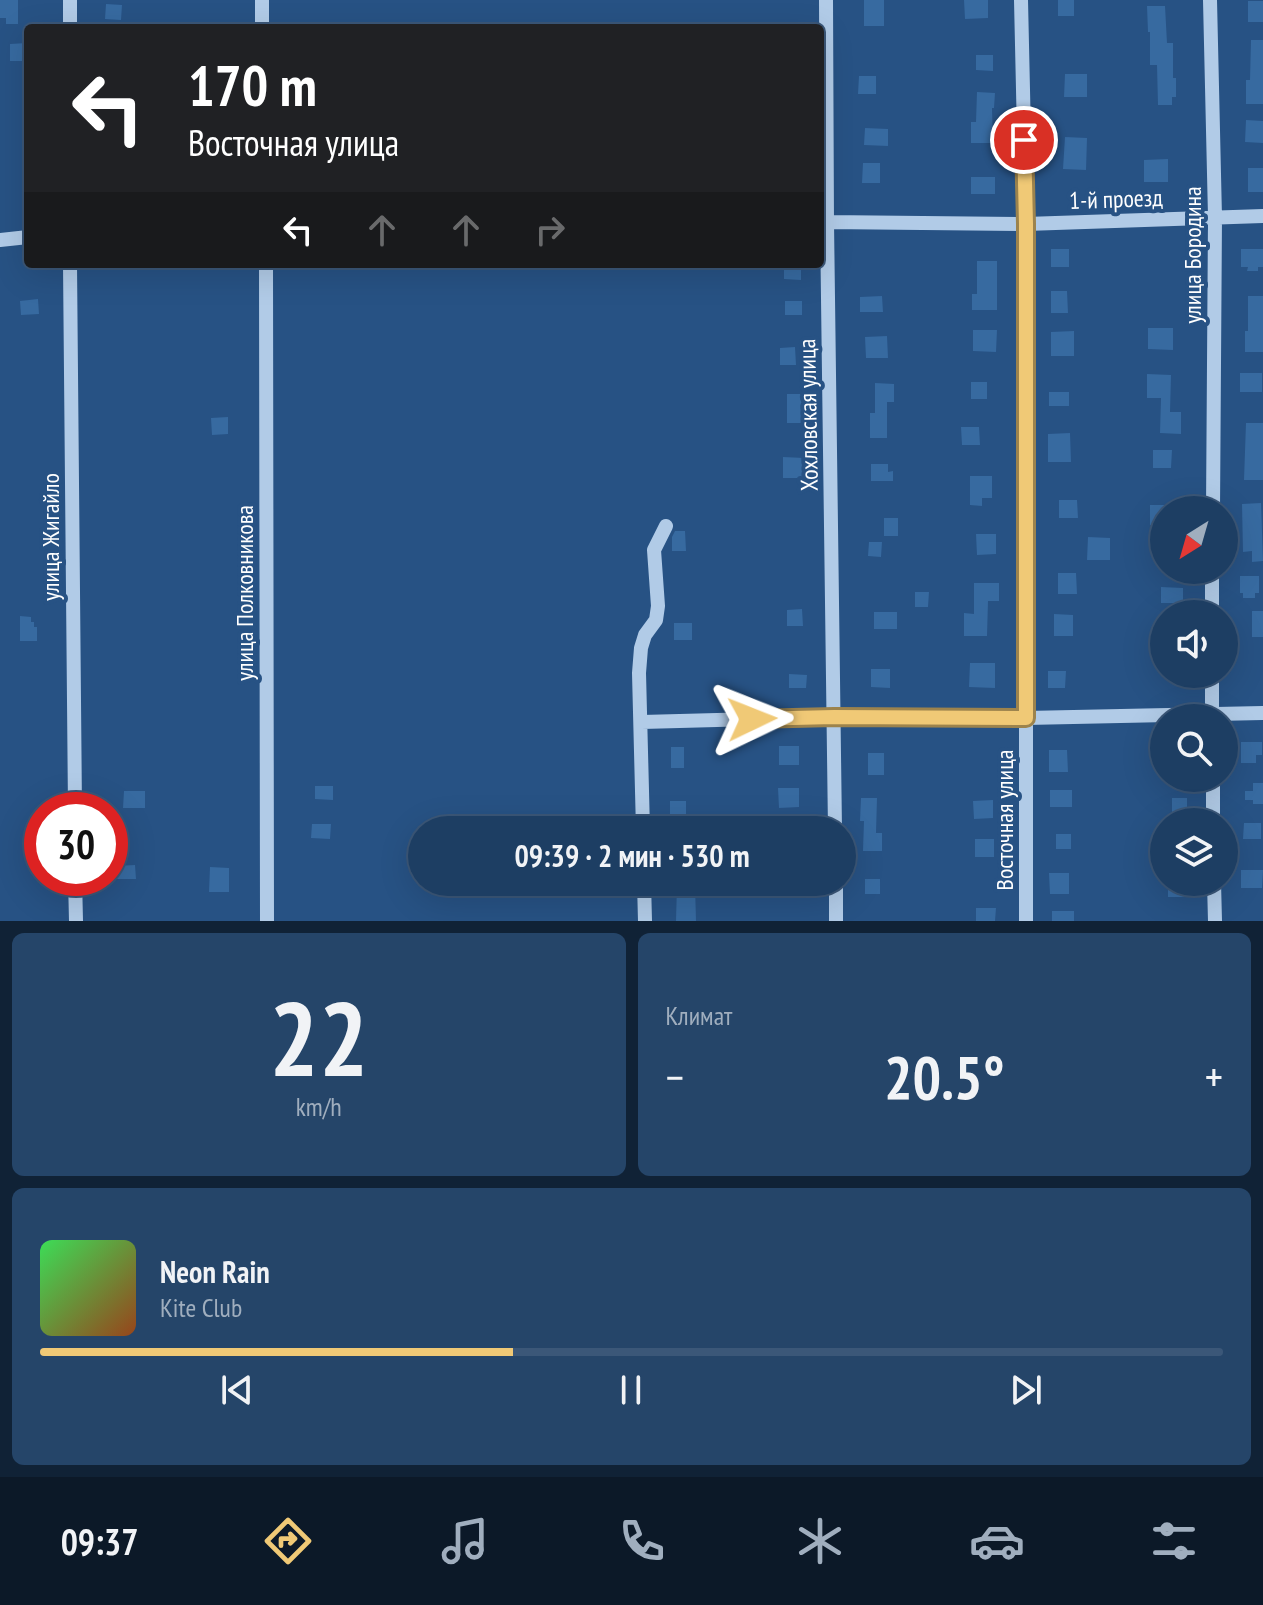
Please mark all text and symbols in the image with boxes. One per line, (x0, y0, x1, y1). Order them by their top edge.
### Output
text: 170 m (188, 49, 317, 121)
icon: left (56, 56, 160, 160)
pin (990, 106, 1058, 174)
icon: arrive (1002, 118, 1046, 162)
text: Восточная улица (188, 119, 399, 166)
street label: 1-й проезд (1069, 182, 1164, 216)
street label: улица Бородина (1177, 186, 1208, 324)
icon: left (276, 208, 320, 252)
icon: ahead (360, 208, 404, 252)
icon: ahead (444, 208, 488, 252)
icon: right (528, 208, 572, 252)
street label: Хохловская улица (791, 339, 825, 491)
street label: улица Жигайло (35, 473, 66, 601)
north arrow (1150, 496, 1238, 584)
map controls (1150, 496, 1238, 896)
street label: улица Полковникова (229, 505, 260, 681)
button: sound (1150, 600, 1238, 688)
position arrow (710, 677, 794, 761)
button: search (1150, 704, 1238, 792)
street label: Восточная улица (989, 750, 1020, 890)
speed limit sign: 30 (24, 792, 128, 896)
button: layers (1150, 808, 1238, 896)
text: 09:39 · 2 мин · 530 m (514, 836, 750, 875)
text: 22 (269, 970, 368, 1105)
text: Климат (666, 999, 732, 1032)
text: 20.5° (884, 1038, 1005, 1116)
text: − (666, 1048, 684, 1105)
text: + (1205, 1048, 1223, 1105)
text: km/h (296, 1090, 342, 1123)
text: Neon Rain (160, 1252, 270, 1291)
text: Kite Club (160, 1291, 242, 1324)
icon: previous (215, 1368, 259, 1412)
icon: pause (609, 1368, 653, 1412)
icon: next (1004, 1368, 1048, 1412)
icon: directions (260, 1513, 316, 1569)
icon: music (437, 1513, 493, 1569)
icon: phone (614, 1513, 670, 1569)
icon: climate (792, 1513, 848, 1569)
icon: car (969, 1513, 1025, 1569)
icon: filters (1146, 1513, 1202, 1569)
text: 09:37 (61, 1518, 139, 1565)

